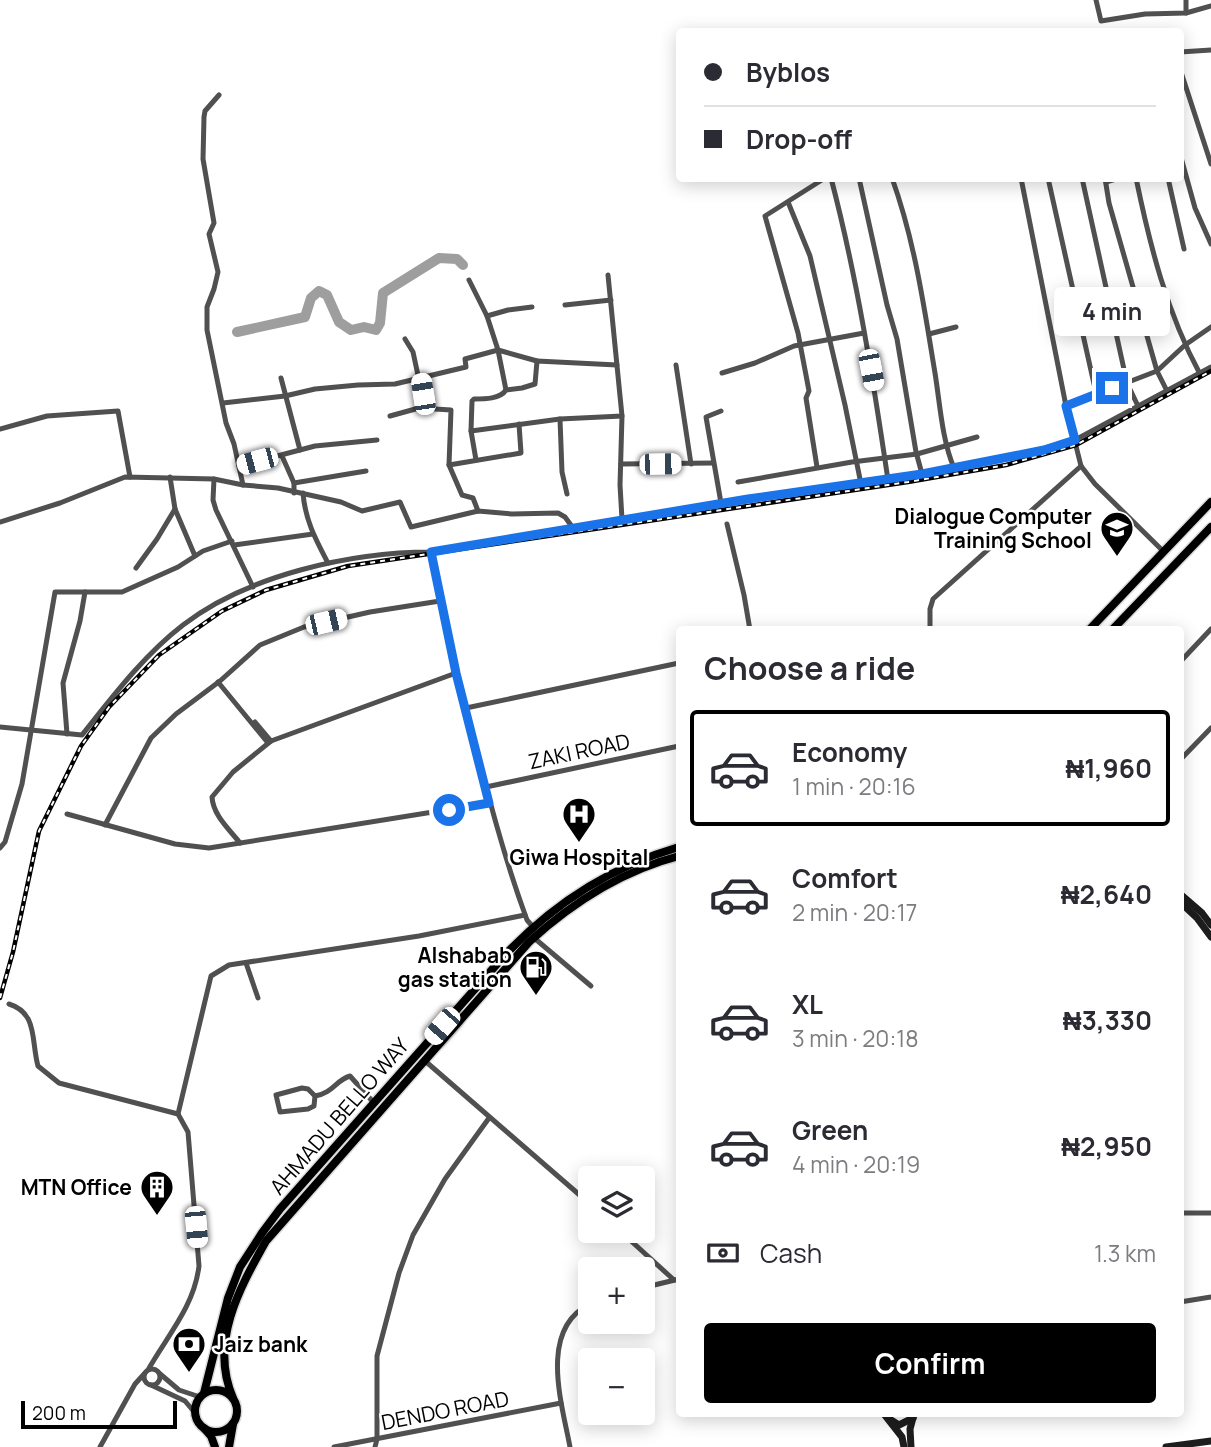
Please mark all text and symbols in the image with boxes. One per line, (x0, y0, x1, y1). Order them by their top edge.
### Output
text: Byblos (746, 54, 830, 90)
text: Drop-off (746, 121, 852, 157)
callout: 4 min (1054, 286, 1170, 336)
text: 4 min (1082, 295, 1142, 327)
car (857, 347, 886, 393)
car (410, 372, 437, 416)
route end (1096, 372, 1128, 404)
car (234, 445, 281, 477)
car (639, 453, 682, 475)
place label: Dialogue Computer Training School (895, 502, 1092, 554)
school or university icon: Dialogue Computer Training School (1098, 509, 1136, 558)
car (304, 607, 349, 637)
text: Choose a ride (704, 646, 915, 690)
street label: ZAKI ROAD (526, 727, 632, 775)
text: Economy (792, 734, 907, 770)
icon: car (708, 737, 771, 800)
text: ₦1,960 (1066, 750, 1152, 786)
text: 1 min · 20:16 (792, 770, 916, 802)
route start (433, 794, 465, 826)
hospital icon: Giwa Hospital (560, 795, 598, 844)
place label: Giwa Hospital (510, 843, 648, 871)
text: Comfort (792, 860, 898, 896)
icon: car (708, 863, 771, 926)
text: ₦2,640 (1061, 876, 1152, 912)
text: 2 min · 20:17 (792, 896, 917, 928)
place label: Alshabab gas station (398, 941, 512, 993)
fuel station icon: Alshabab gas station (517, 948, 555, 997)
text: XL (792, 986, 823, 1022)
icon: car (708, 989, 771, 1052)
text: ₦3,330 (1063, 1002, 1152, 1038)
car (421, 1003, 464, 1049)
text: 3 min · 20:18 (792, 1022, 919, 1054)
street label: AHMADU BELLO WAY (263, 1032, 415, 1200)
text: Green (792, 1112, 868, 1148)
icon: car (708, 1115, 771, 1178)
text: ₦2,950 (1061, 1128, 1152, 1164)
text: 4 min · 20:19 (792, 1148, 920, 1180)
map controls (578, 1166, 655, 1425)
button: layers (578, 1166, 655, 1243)
building icon: MTN Office (138, 1168, 176, 1217)
place label: MTN Office (21, 1173, 132, 1201)
car (184, 1205, 209, 1249)
icon: cash (704, 1234, 742, 1272)
text: Cash (760, 1235, 822, 1271)
text: 1.3 km (1094, 1237, 1156, 1269)
button: + (578, 1257, 655, 1334)
button: Confirm (704, 1323, 1156, 1403)
bank icon: Jaiz bank (170, 1325, 208, 1374)
place label: Jaiz bank (214, 1330, 308, 1358)
button: − (578, 1348, 655, 1425)
street label: DENDO ROAD (379, 1384, 511, 1436)
scale bar (21, 1398, 177, 1430)
text: 200 m (32, 1400, 86, 1426)

